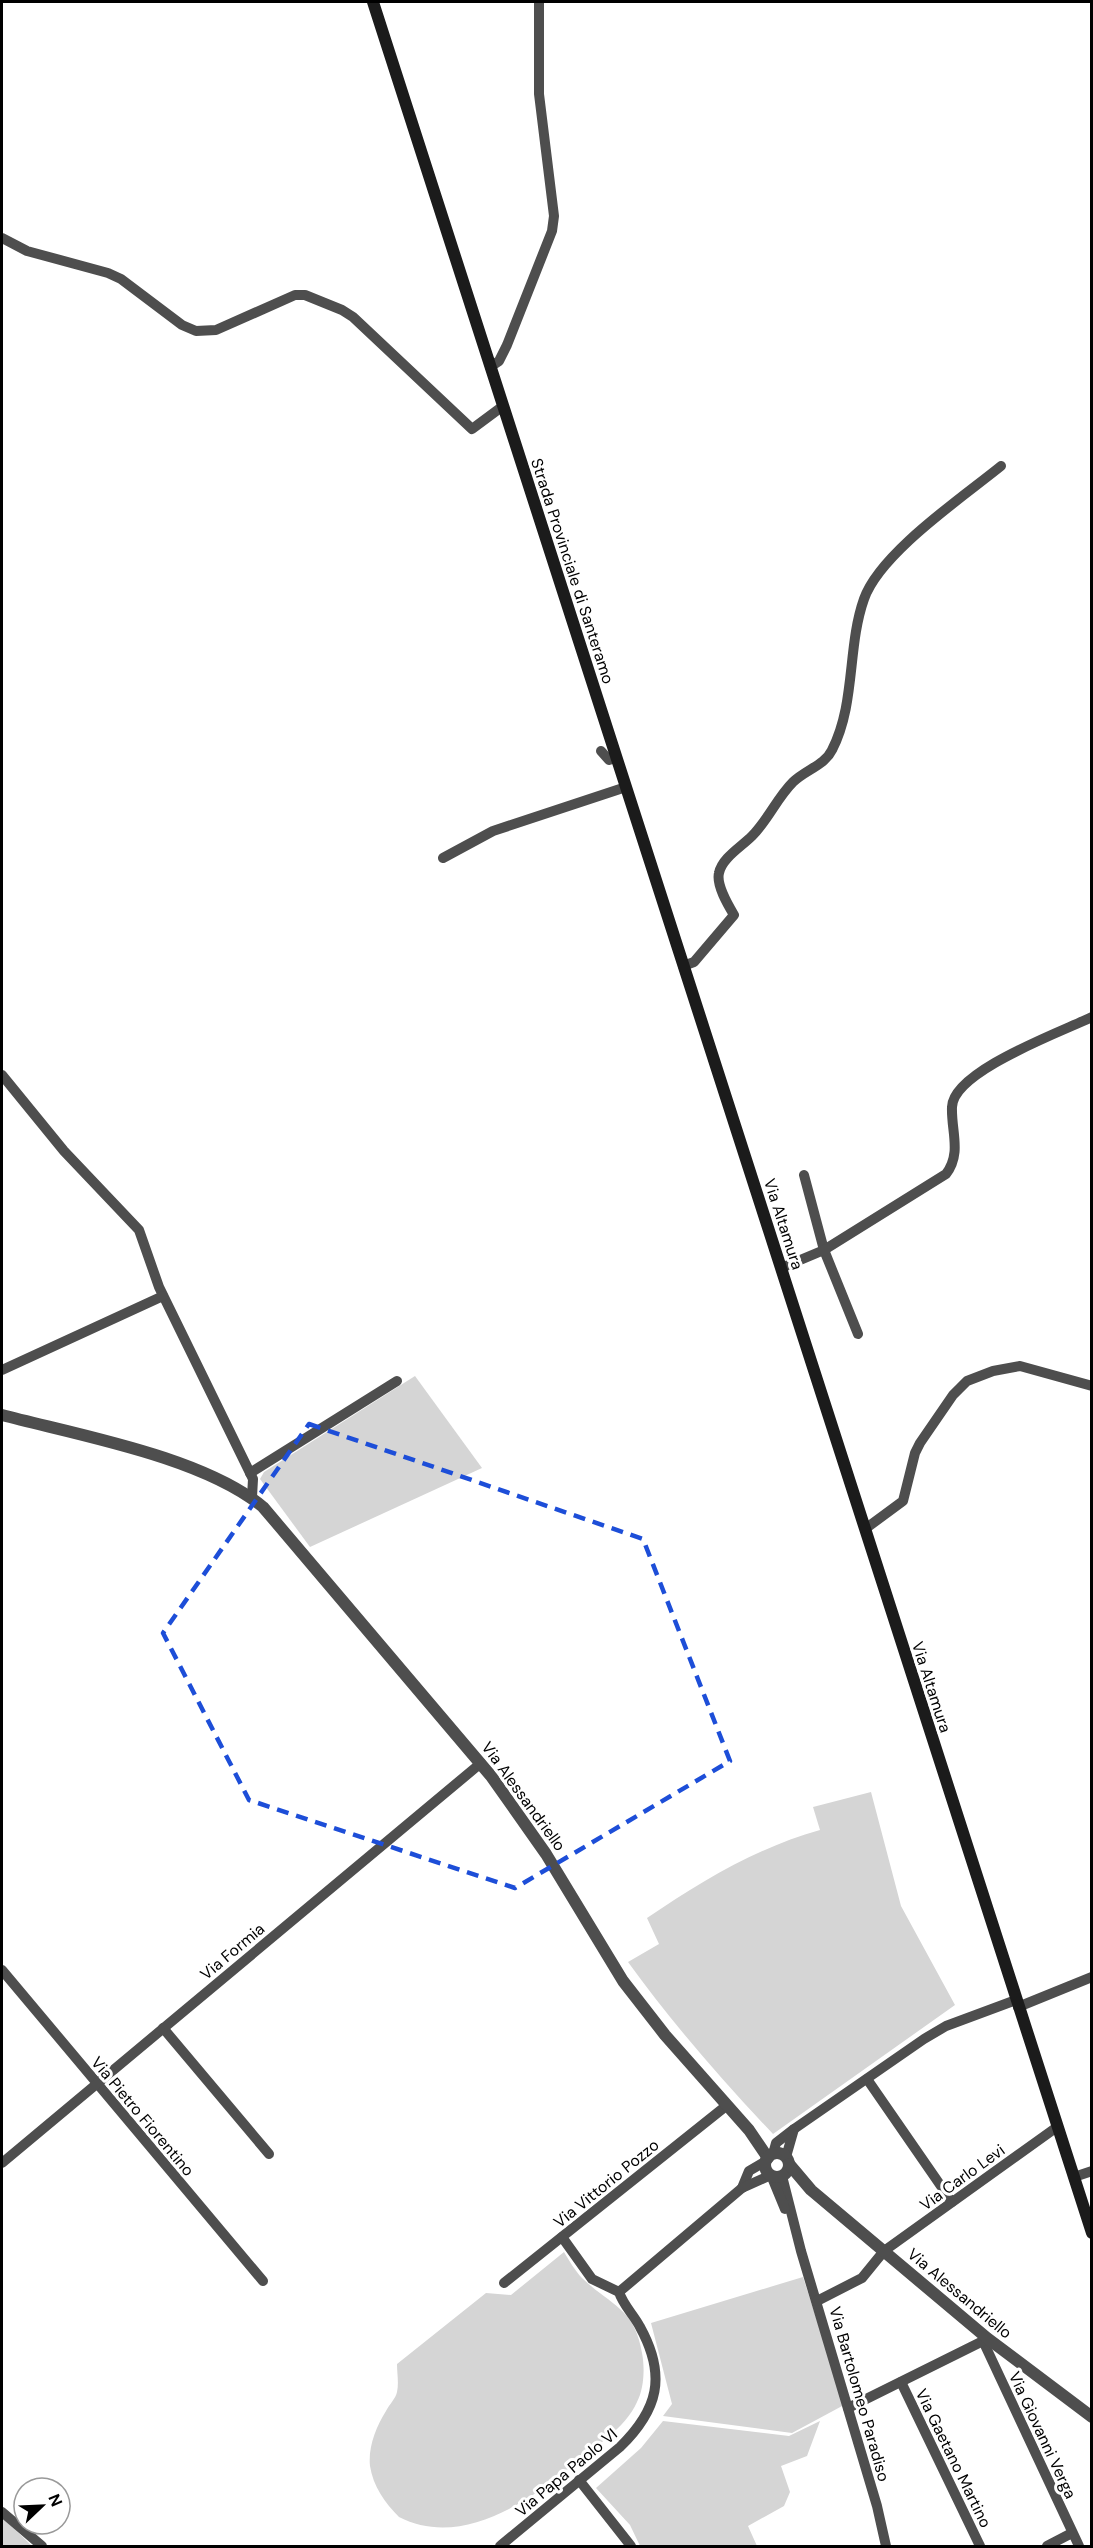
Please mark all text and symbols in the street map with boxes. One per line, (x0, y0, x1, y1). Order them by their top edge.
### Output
street label: Strada Provinciale di Santeramo (526, 456, 619, 687)
street label: Via Altamura (759, 1176, 808, 1272)
street label: Via Altamura (907, 1639, 956, 1735)
street label: Via Alessandriello (477, 1737, 570, 1855)
street label: Via Formia (196, 1918, 269, 1984)
street label: Via Pietro Fiorentino (86, 2052, 199, 2180)
street label: Via Vittorio Pozzo (549, 2134, 663, 2232)
street label: Via Carlo Levi (916, 2140, 1009, 2215)
street label: Via Alessandriello (903, 2243, 1016, 2343)
street label: Via Bartolomeo Paradiso (824, 2304, 895, 2484)
street label: Via Giovanni Verga (1004, 2368, 1081, 2502)
street label: Via Gaetano Martino (911, 2385, 996, 2531)
street label: Via Papa Paolo VI (511, 2424, 622, 2521)
north arrow (12, 2476, 72, 2536)
text: N (43, 2491, 67, 2510)

